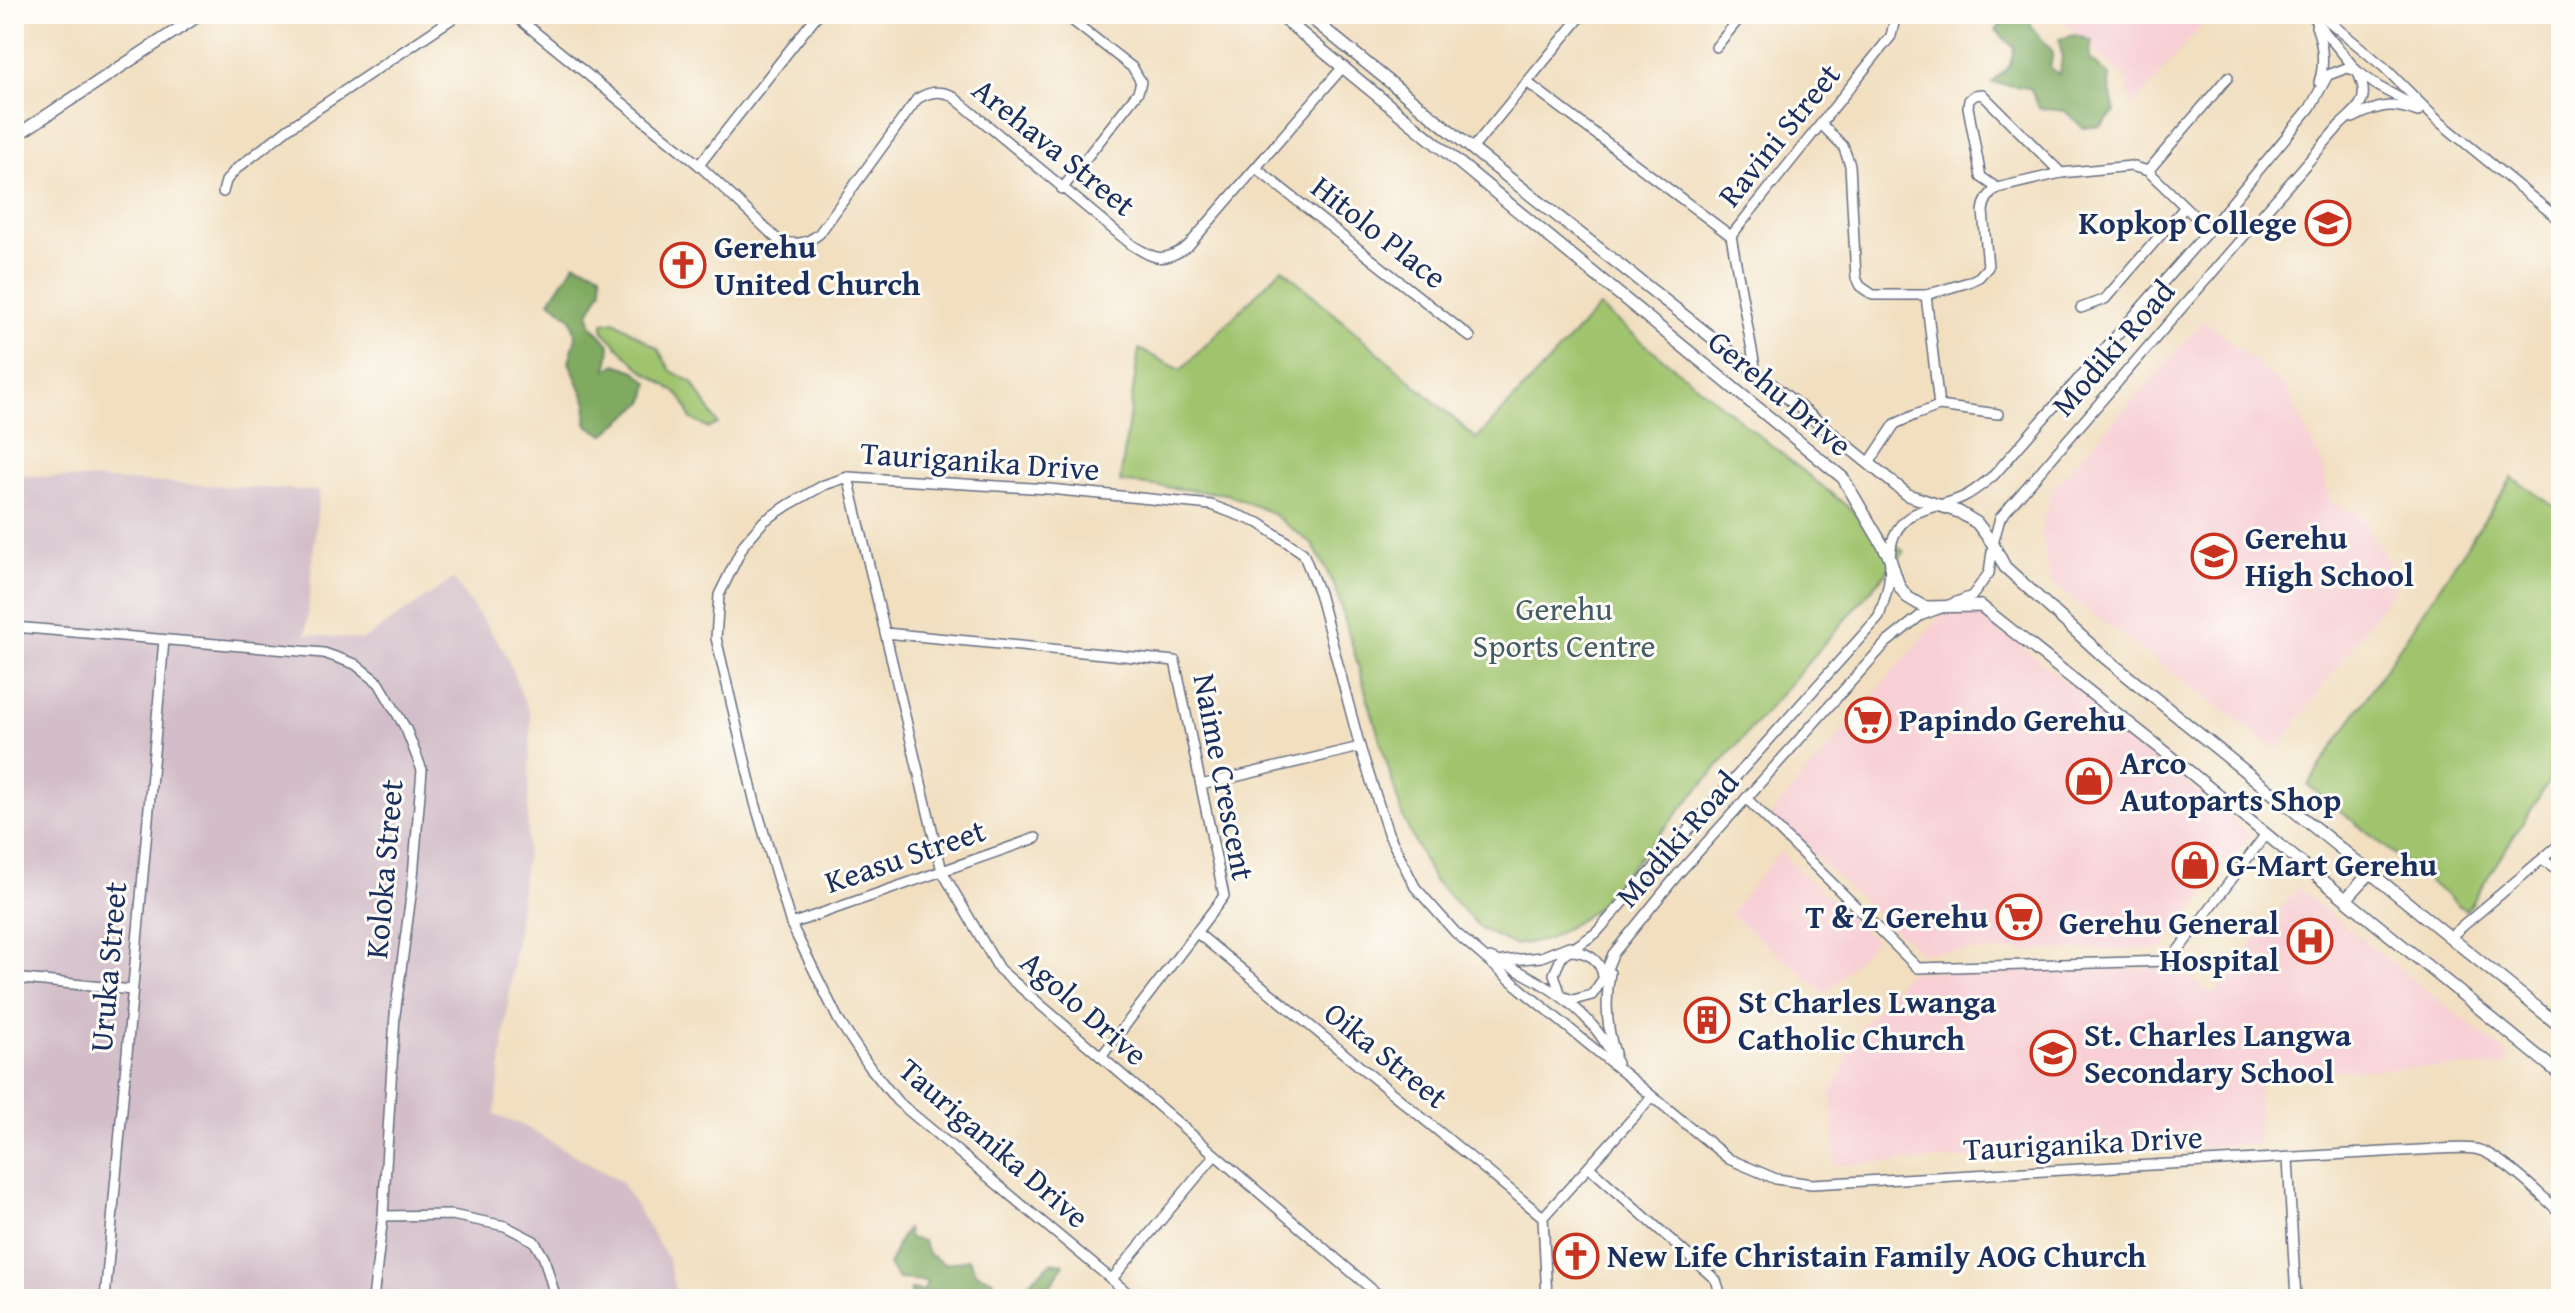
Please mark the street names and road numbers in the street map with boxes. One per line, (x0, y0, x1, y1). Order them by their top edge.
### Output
street label: Ravini Street (1706, 53, 1851, 217)
street label: Arehava Street (963, 66, 1146, 227)
street label: Hitolo Place (1302, 164, 1457, 300)
street label: Modiki Road (2040, 269, 2185, 426)
street label: Gerehu Drive (1698, 318, 1863, 467)
street label: Tauriganika Drive (859, 429, 1101, 492)
street label: Naime Crescent (1181, 670, 1268, 884)
street label: Modiki Road (1604, 760, 1749, 917)
street label: Koloka Street (352, 777, 415, 961)
street label: Keasu Street (818, 806, 991, 905)
street label: Uruka Street (77, 880, 138, 1054)
street label: Agolo Drive (1010, 939, 1159, 1076)
street label: Oika Street (1314, 990, 1459, 1119)
street label: Tauriganika Drive (889, 1046, 1100, 1239)
street label: Tauriganika Drive (1962, 1113, 2204, 1172)

